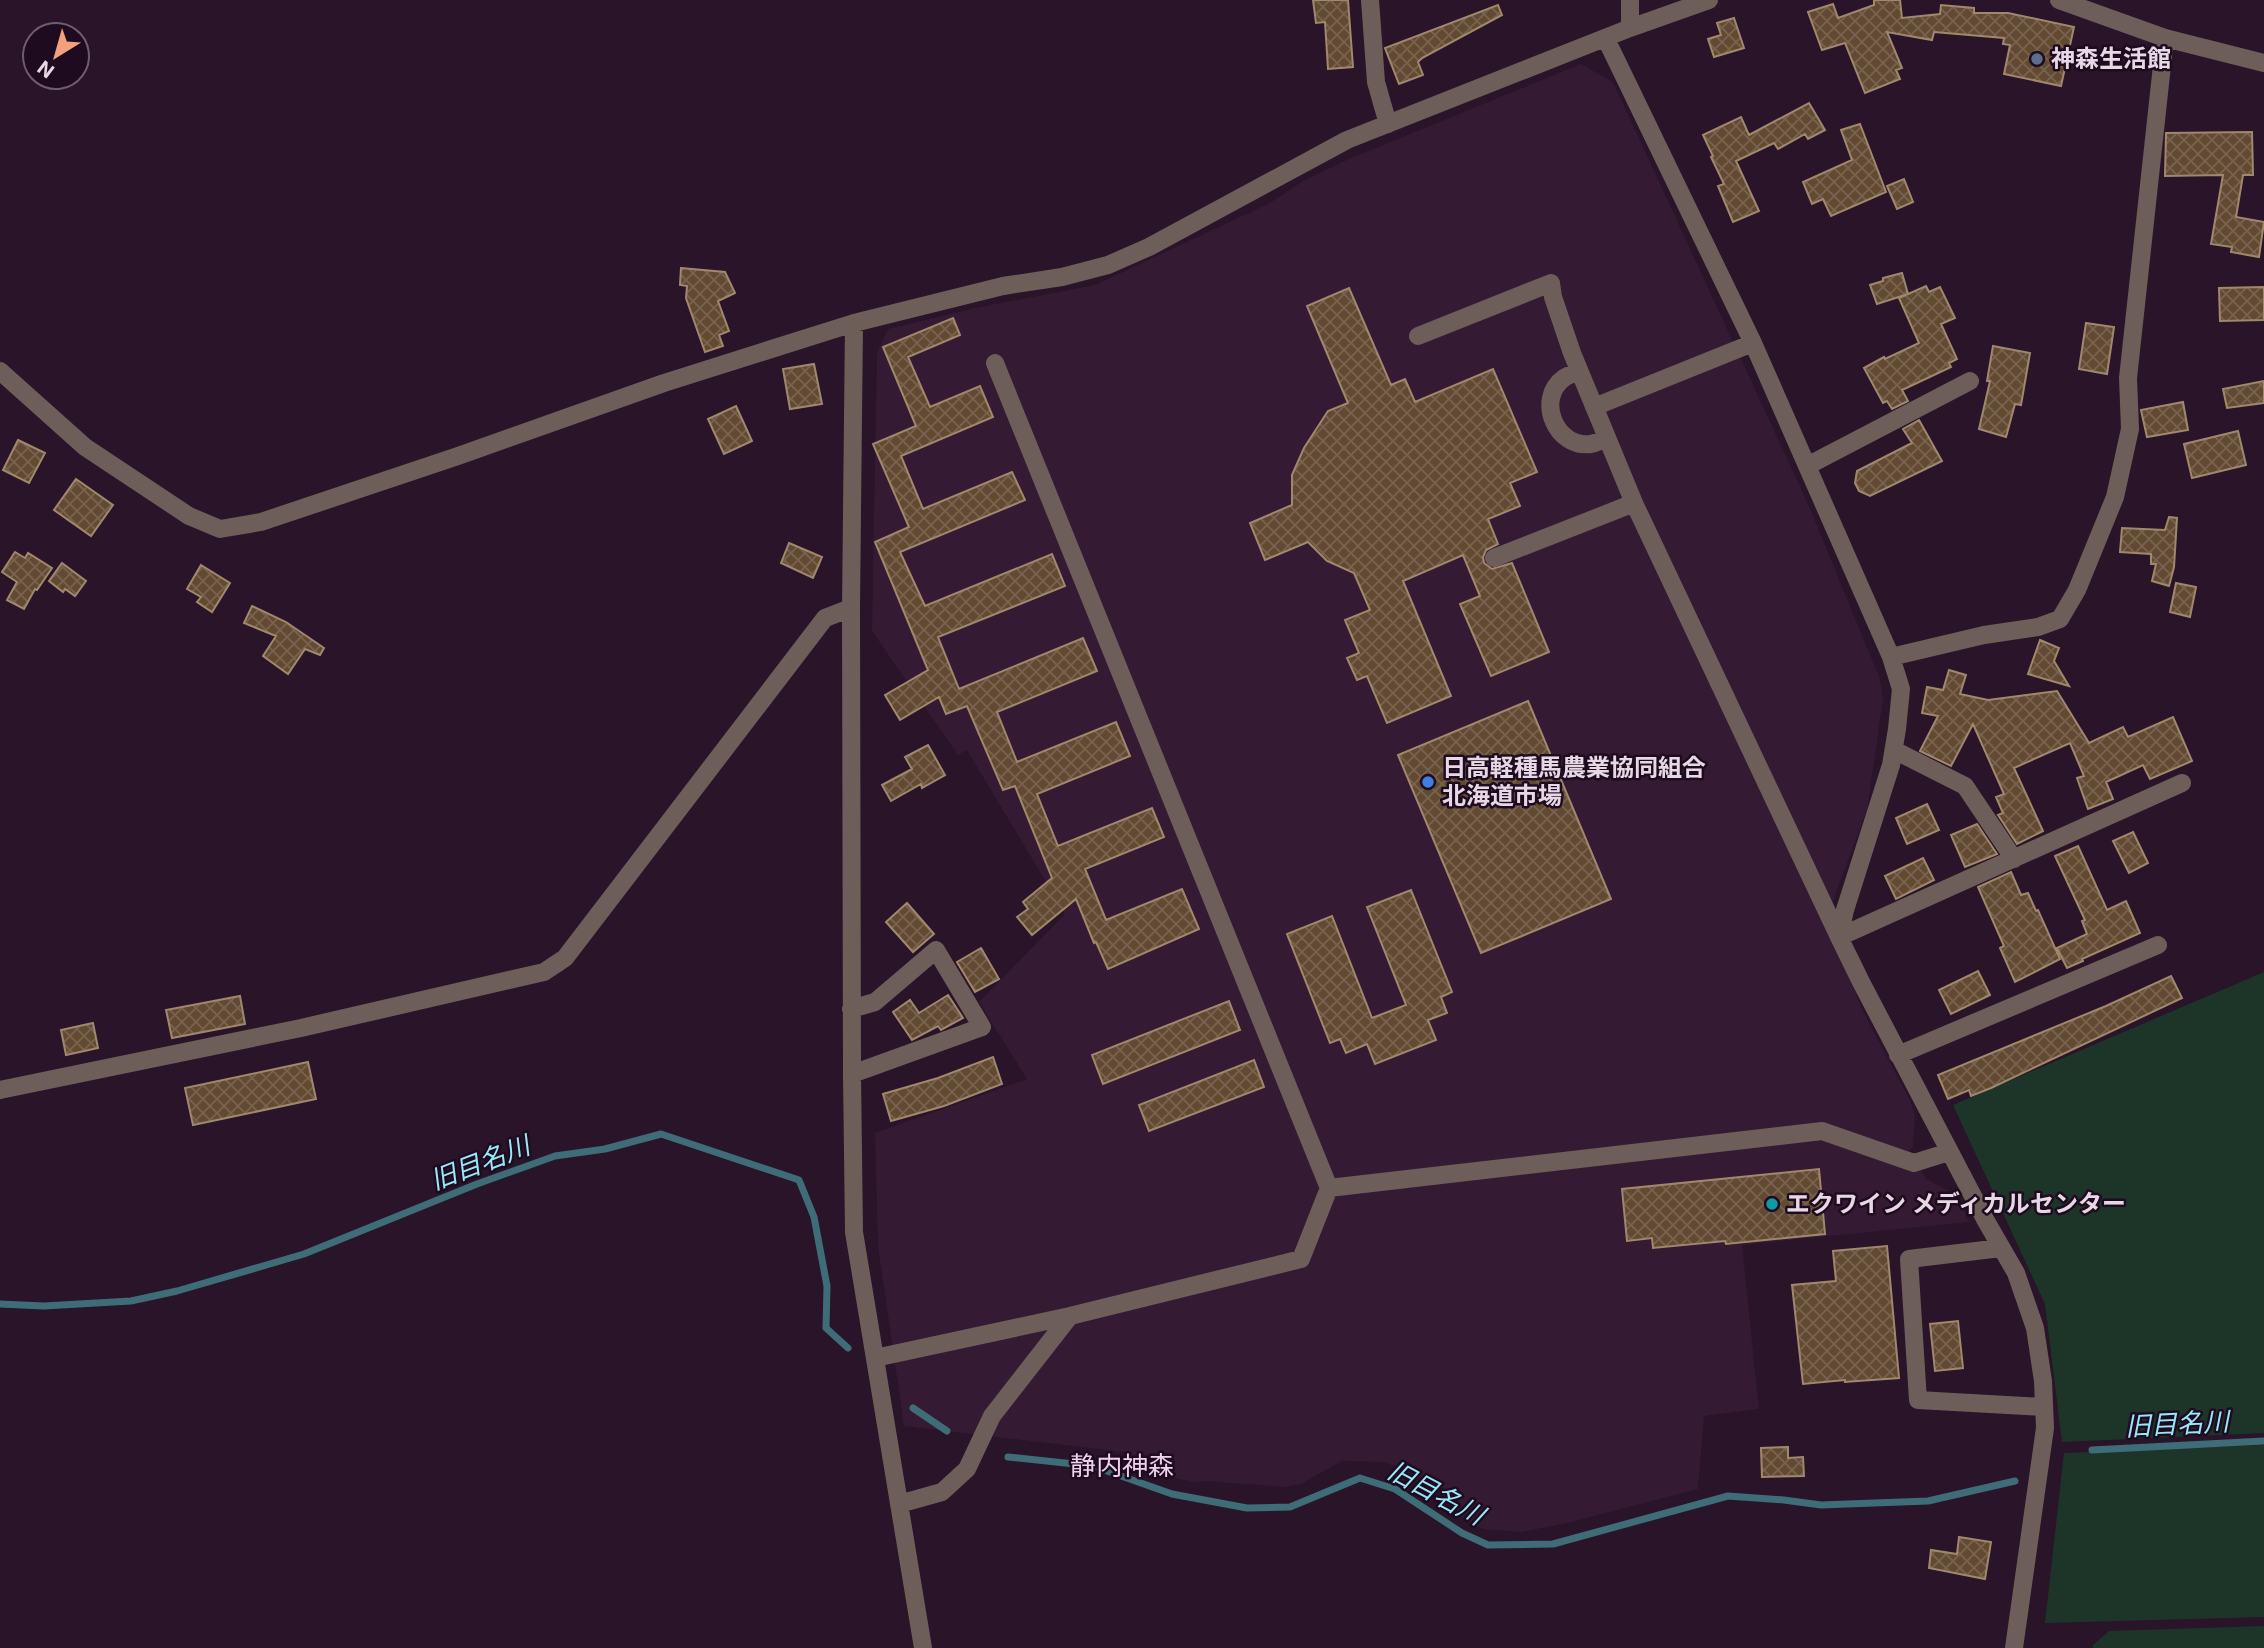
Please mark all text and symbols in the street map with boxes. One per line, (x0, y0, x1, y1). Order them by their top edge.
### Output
north arrow (21, 21, 91, 91)
place label: 神森生活館 (2051, 44, 2171, 73)
marker: 神森生活館 (2029, 51, 2045, 67)
text: N (33, 56, 59, 83)
place label: 日高軽種馬農業協同組合 北海道市場 (1442, 753, 1706, 810)
marker: 日高軽種馬農業協同組合 北海道市場 (1420, 774, 1436, 790)
water label: 旧目名川 (426, 1128, 537, 1196)
place label: エクワイン メディカルセンター (1786, 1189, 2126, 1218)
marker: エクワイン メディカルセンター (1764, 1196, 1780, 1212)
water label: 旧目名川 (2124, 1405, 2233, 1442)
district label: 静内神森 (1070, 1450, 1174, 1481)
water label: 旧目名川 (1383, 1454, 1492, 1532)

